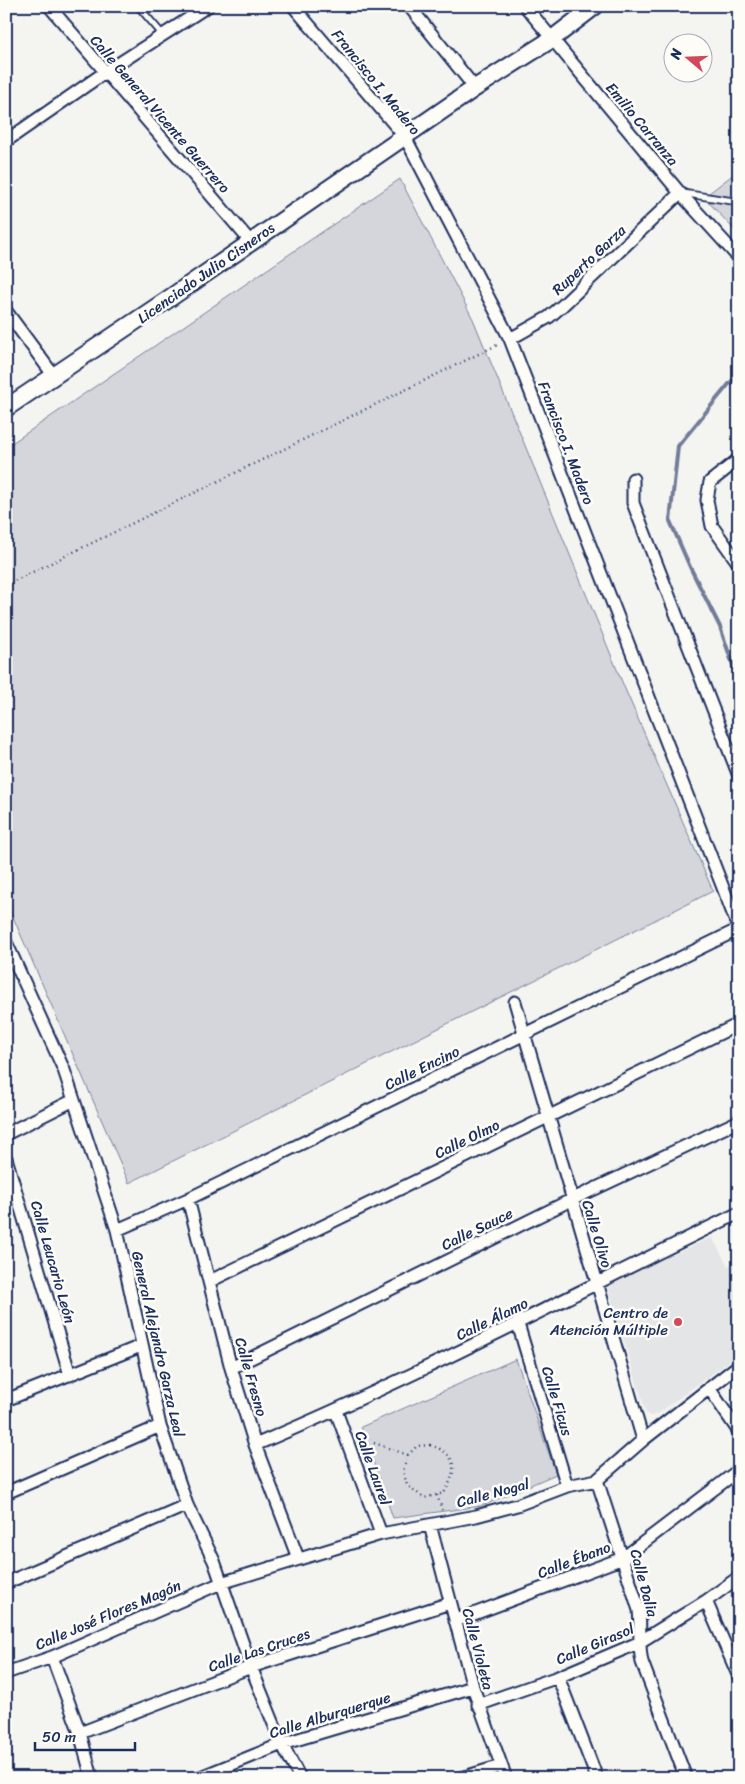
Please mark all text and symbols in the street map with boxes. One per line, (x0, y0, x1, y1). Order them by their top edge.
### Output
street label: Francisco I. Madero (325, 23, 428, 141)
street label: Calle General Vicente Guerrero (83, 29, 237, 200)
north arrow (662, 32, 712, 82)
text: N (662, 45, 690, 64)
street label: Emilio Carranza (599, 76, 685, 172)
street label: Licenciado Julio Cisneros (132, 215, 281, 330)
street label: Ruperto Garza (546, 218, 633, 302)
street label: Francisco I. Madero (530, 377, 602, 509)
street label: Calle Encino (380, 1038, 464, 1097)
street label: Calle Olmo (430, 1112, 505, 1166)
street label: Calle Olivo (574, 1197, 620, 1272)
street label: Calle Leucario León (23, 1198, 83, 1326)
street label: Calle Sauce (437, 1200, 518, 1258)
street label: General Alejandro Garza Leal (124, 1249, 192, 1440)
street label: Calle Álamo (451, 1290, 533, 1348)
place label: Centro de Atención Múltiple (549, 1300, 668, 1343)
marker: Centro de Atención Múltiple (672, 1316, 684, 1328)
street label: Calle Fresno (227, 1334, 275, 1420)
street label: Calle Ficus (534, 1363, 580, 1439)
street label: Calle Laurel (347, 1427, 399, 1510)
street label: Calle Nogal (454, 1471, 533, 1515)
street label: Calle Ébano (534, 1534, 615, 1586)
street label: Calle Dalia (622, 1546, 666, 1620)
street label: Calle José Flores Magón (31, 1572, 185, 1658)
street label: Calle Violeta (455, 1605, 502, 1693)
street label: Calle Girasol (552, 1616, 639, 1672)
street label: Calle Las Cruces (205, 1620, 314, 1680)
street label: Calle Alburquerque (266, 1684, 394, 1746)
scale bar (35, 1719, 135, 1751)
text: 50 m (42, 1724, 77, 1750)

